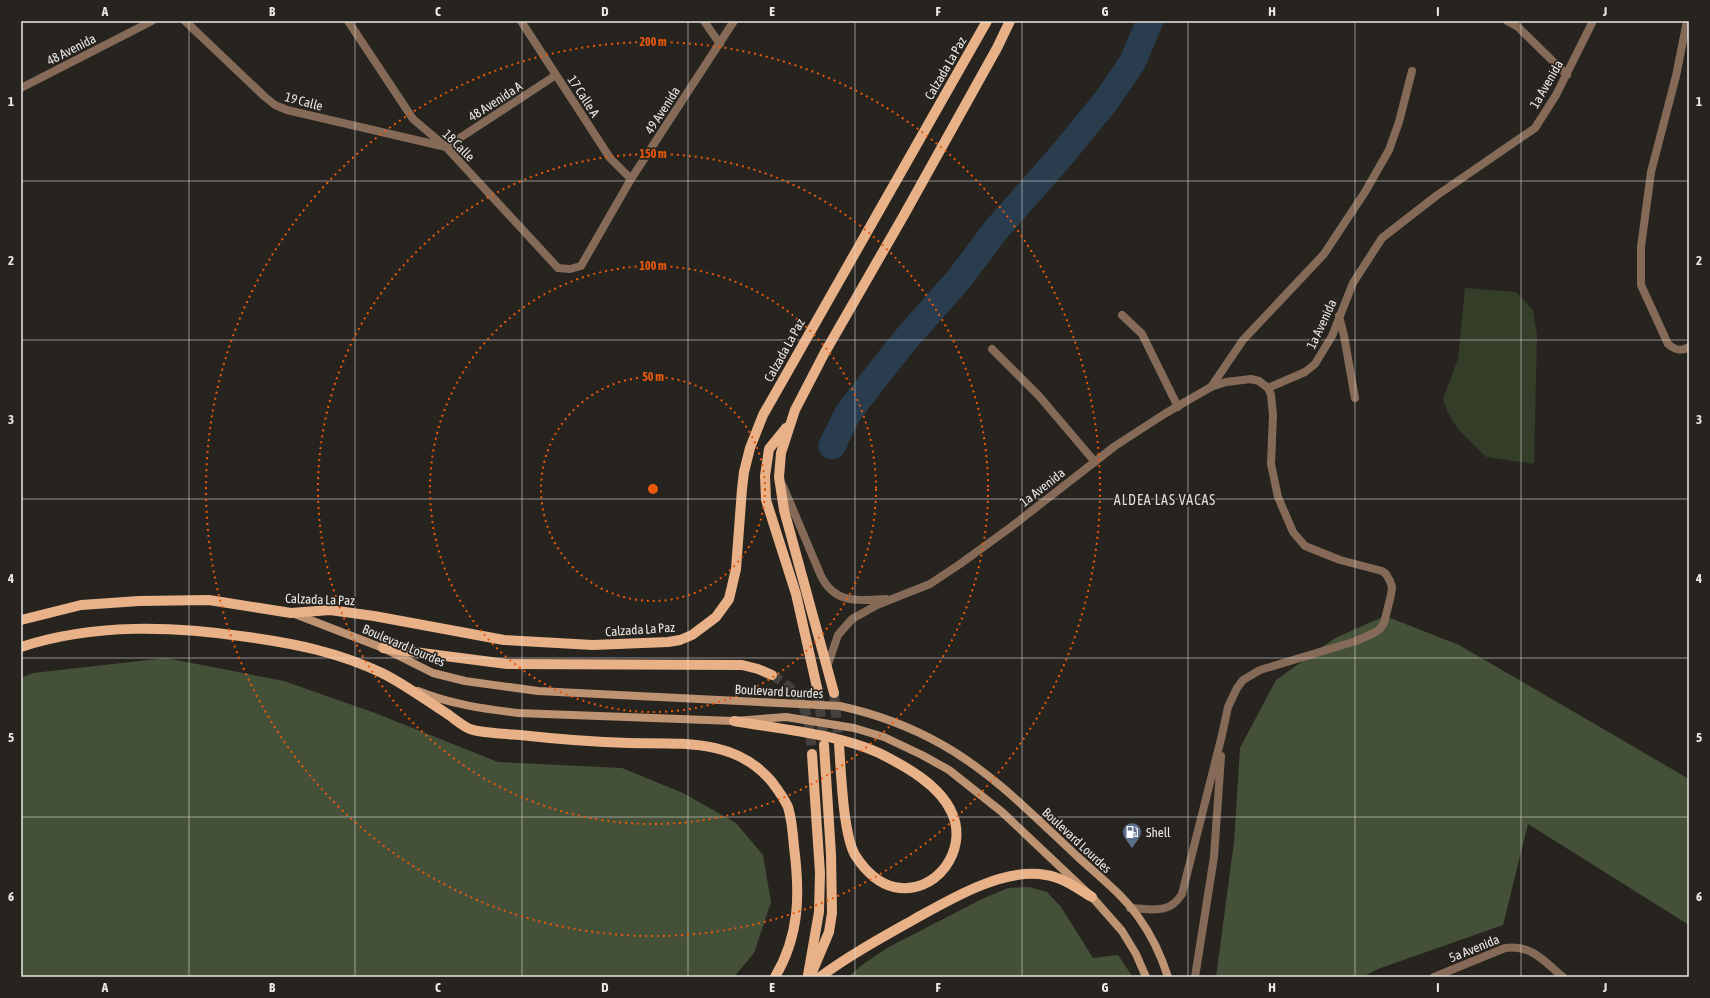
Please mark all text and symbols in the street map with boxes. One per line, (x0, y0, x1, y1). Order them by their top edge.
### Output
text: A (101, 4, 109, 19)
text: B (269, 4, 276, 19)
text: C (435, 4, 441, 19)
text: D (601, 4, 609, 19)
text: E (769, 4, 775, 19)
text: F (935, 4, 941, 19)
text: G (1102, 4, 1109, 19)
text: H (1268, 4, 1276, 19)
text: I (1436, 4, 1440, 19)
text: J (1602, 4, 1607, 19)
street label: 48 Avenida (44, 31, 98, 68)
street label: Calzada La Paz (922, 34, 970, 102)
text: 200 m (639, 35, 667, 49)
street label: 1a Avenida (1527, 58, 1566, 111)
street label: 17 Calle A (565, 73, 603, 120)
street label: 48 Avenida A (466, 78, 526, 124)
street label: 49 Avenida (642, 84, 683, 137)
street label: 19 Calle (283, 89, 325, 114)
text: 1 (8, 94, 14, 109)
text: 1 (1696, 94, 1702, 109)
street label: 18 Calle (440, 126, 478, 164)
text: 150 m (639, 147, 667, 161)
text: 2 (8, 253, 14, 268)
text: 2 (1696, 253, 1702, 268)
text: 100 m (639, 259, 667, 273)
street label: 1a Avenida (1303, 297, 1339, 351)
street label: Calzada La Paz (761, 316, 808, 384)
text: 50 m (642, 370, 664, 384)
text: 3 (8, 412, 14, 427)
text: 3 (1696, 412, 1702, 427)
street label: 1a Avenida (1017, 465, 1068, 510)
centre of rings (646, 482, 660, 496)
district label: ALDEA LAS VACAS (1114, 492, 1216, 508)
text: 4 (7, 571, 14, 586)
text: 4 (1695, 571, 1702, 586)
street label: Calzada La Paz (285, 591, 355, 608)
street label: Calzada La Paz (605, 620, 676, 639)
street label: Boulevard Lourdes (360, 621, 448, 670)
street label: Boulevard Lourdes (734, 682, 824, 701)
text: 5 (8, 730, 14, 745)
text: 5 (1696, 730, 1702, 745)
street label: Boulevard Lourdes (1039, 805, 1114, 876)
fuel station icon: Shell (1121, 821, 1143, 849)
place label: Shell (1146, 825, 1171, 840)
text: 6 (8, 889, 14, 904)
text: 6 (1696, 889, 1702, 904)
street label: 5a Avenida (1447, 932, 1502, 965)
text: A (101, 980, 109, 995)
text: B (269, 980, 276, 995)
text: C (435, 980, 441, 995)
text: D (601, 980, 609, 995)
text: E (769, 980, 775, 995)
text: F (935, 980, 941, 995)
text: G (1102, 980, 1109, 995)
text: H (1268, 980, 1276, 995)
text: I (1436, 980, 1440, 995)
text: J (1602, 980, 1607, 995)

